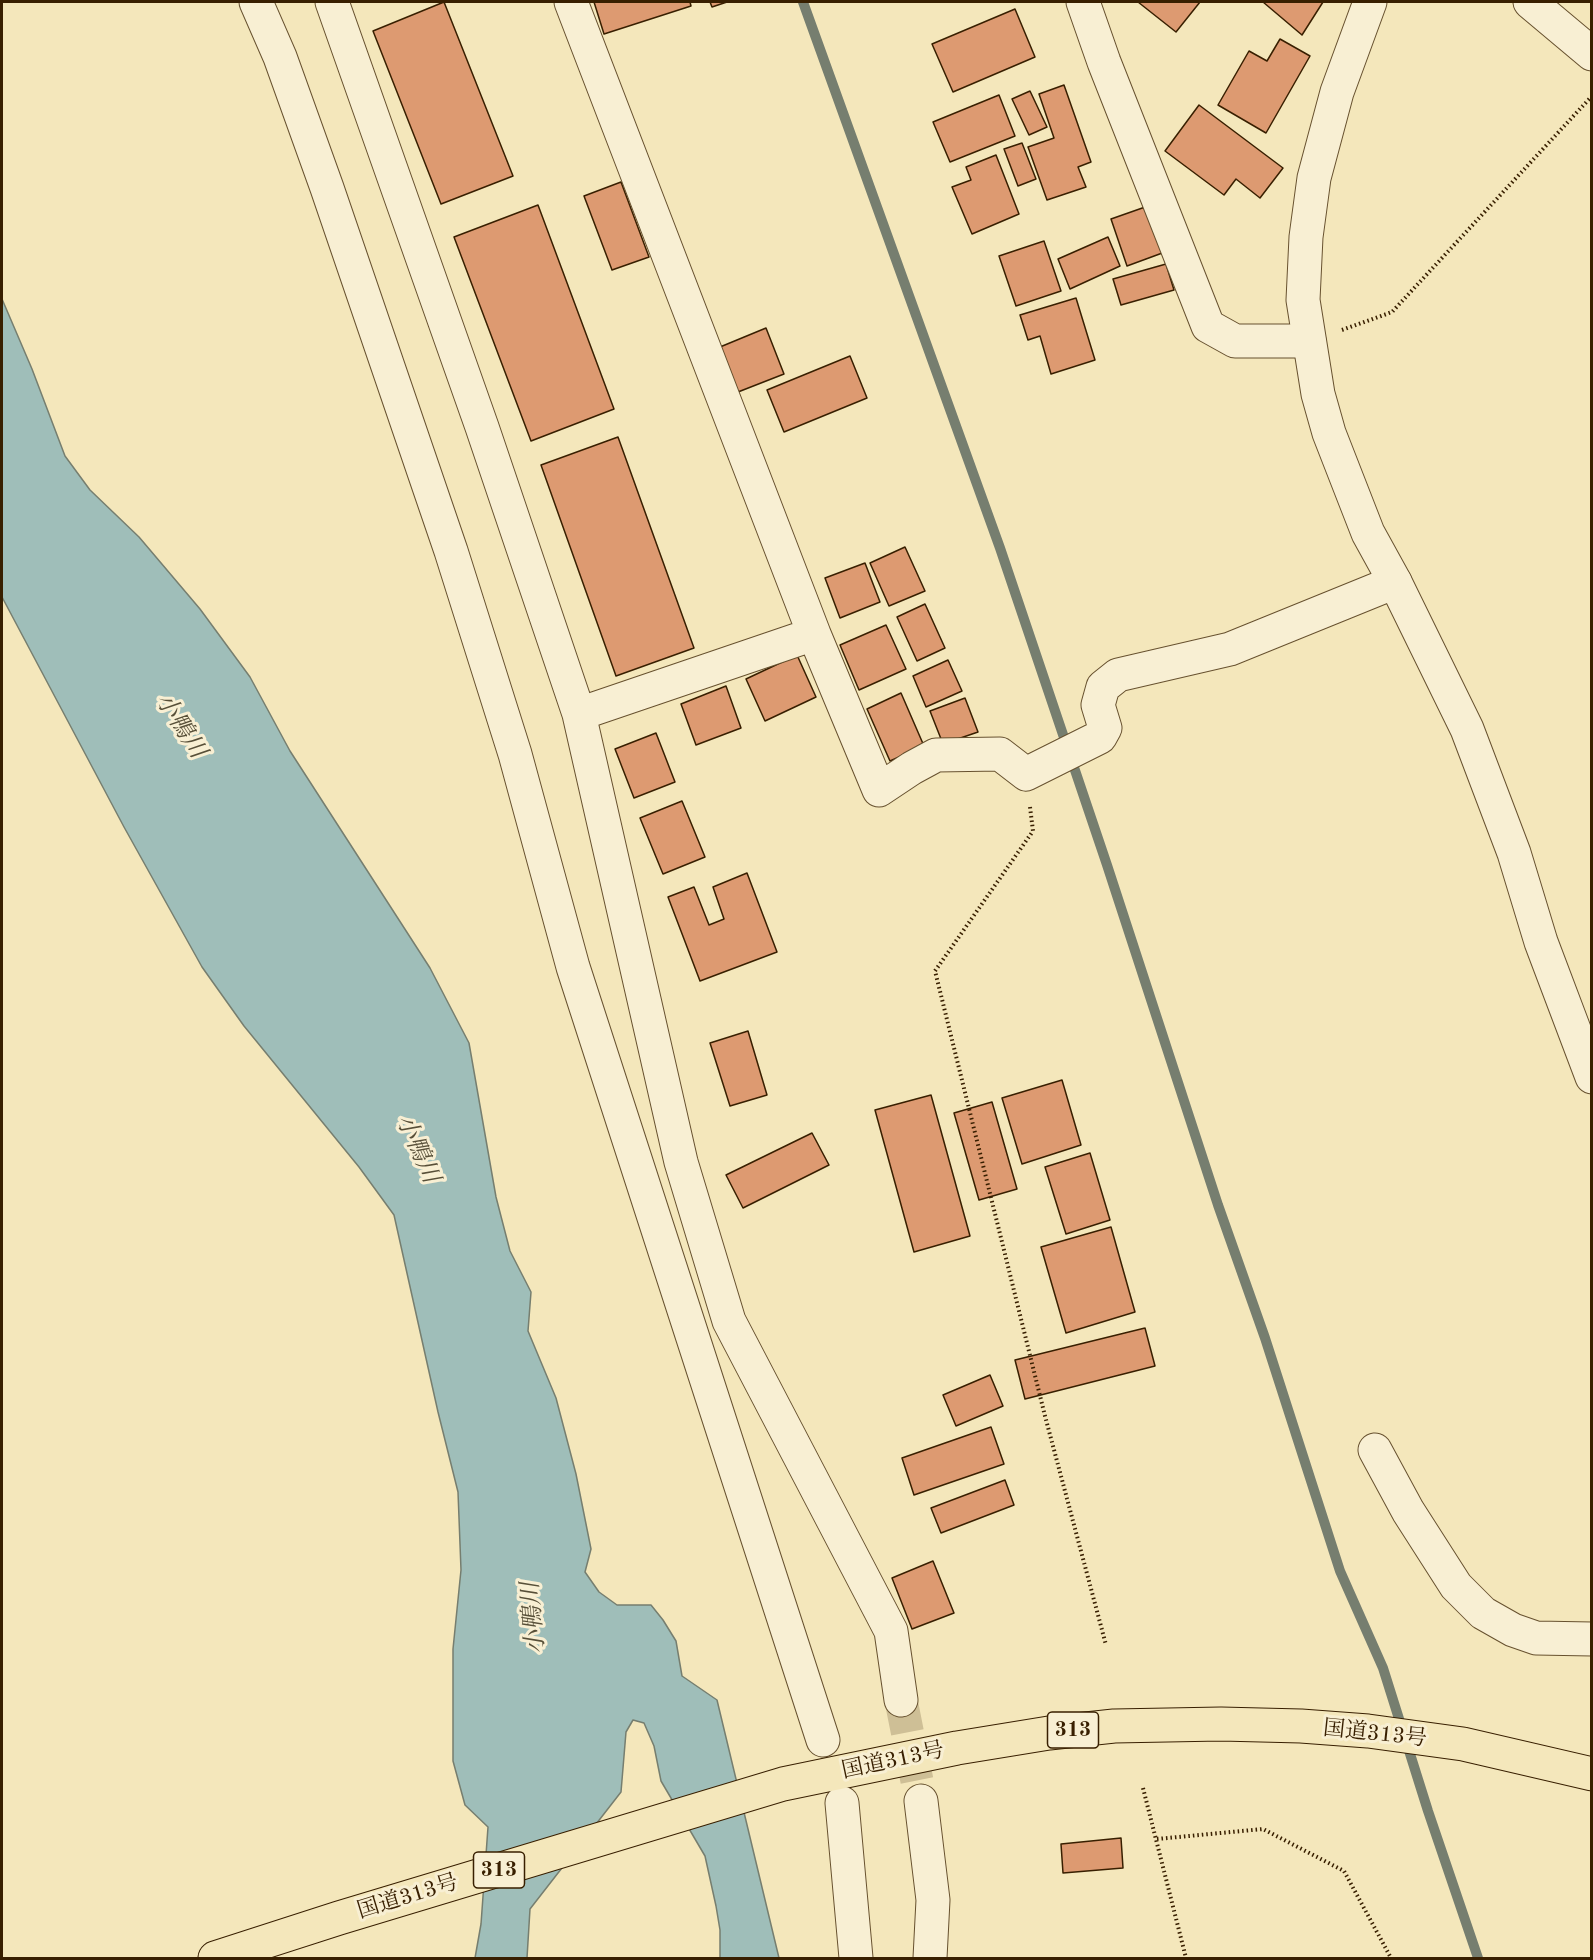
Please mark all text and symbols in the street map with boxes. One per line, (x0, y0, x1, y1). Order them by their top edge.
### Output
water label: 小鴨川 (148, 688, 212, 764)
water label: 小鴨川 (389, 1110, 445, 1188)
water label: 小鴨川 (517, 1581, 551, 1655)
road number: 313 (1048, 1712, 1098, 1748)
street label: 国道313号 (1322, 1715, 1428, 1753)
street label: 国道313号 (839, 1737, 947, 1785)
road number: 313 (474, 1852, 524, 1888)
street label: 国道313号 (354, 1869, 462, 1925)

